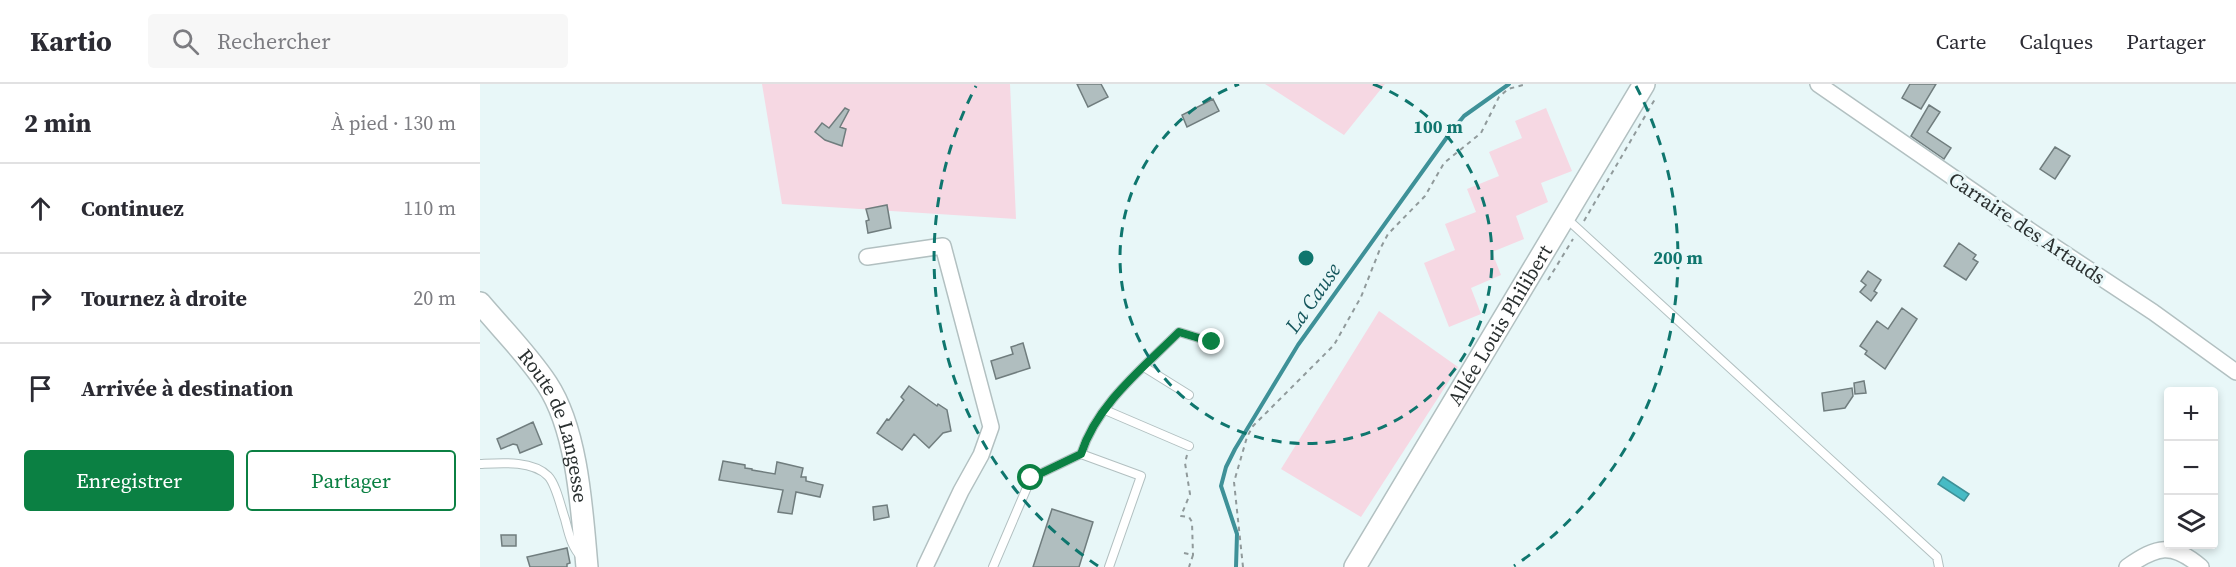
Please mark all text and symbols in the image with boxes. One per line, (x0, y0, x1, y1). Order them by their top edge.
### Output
search box (148, 14, 568, 68)
text: Kartio (30, 22, 112, 60)
icon: search (169, 25, 202, 58)
text: Rechercher (217, 26, 331, 56)
text: Carte (1936, 27, 1986, 56)
text: Calques (2019, 27, 2093, 56)
text: Partager (2126, 27, 2206, 56)
text: 2 min (24, 105, 91, 141)
text: À pied · 130 m (331, 109, 456, 137)
text: 100 m (1413, 114, 1463, 139)
street label: Carraire des Artauds (1943, 165, 2111, 291)
icon: ahead (24, 192, 57, 225)
text: Continuez (81, 193, 184, 223)
text: 110 m (403, 194, 456, 222)
street label: Allée Louis Philibert (1441, 239, 1559, 411)
text: 200 m (1653, 245, 1703, 270)
centre of rings (1296, 248, 1316, 268)
water label: La Cause (1277, 257, 1347, 339)
icon: right (24, 282, 57, 315)
text: Tournez à droite (81, 283, 247, 313)
text: 20 m (413, 284, 456, 312)
route end (1198, 328, 1224, 354)
street label: Route de Langesse (512, 343, 595, 504)
icon: arrive (24, 372, 57, 405)
text: Arrivée à destination (81, 373, 293, 403)
map controls (2164, 387, 2218, 549)
button: + (2164, 387, 2218, 441)
button: − (2164, 441, 2218, 495)
button: Enregistrer (24, 450, 234, 511)
button: Partager (246, 450, 456, 511)
route start (1017, 464, 1043, 490)
button: layers (2164, 495, 2218, 549)

